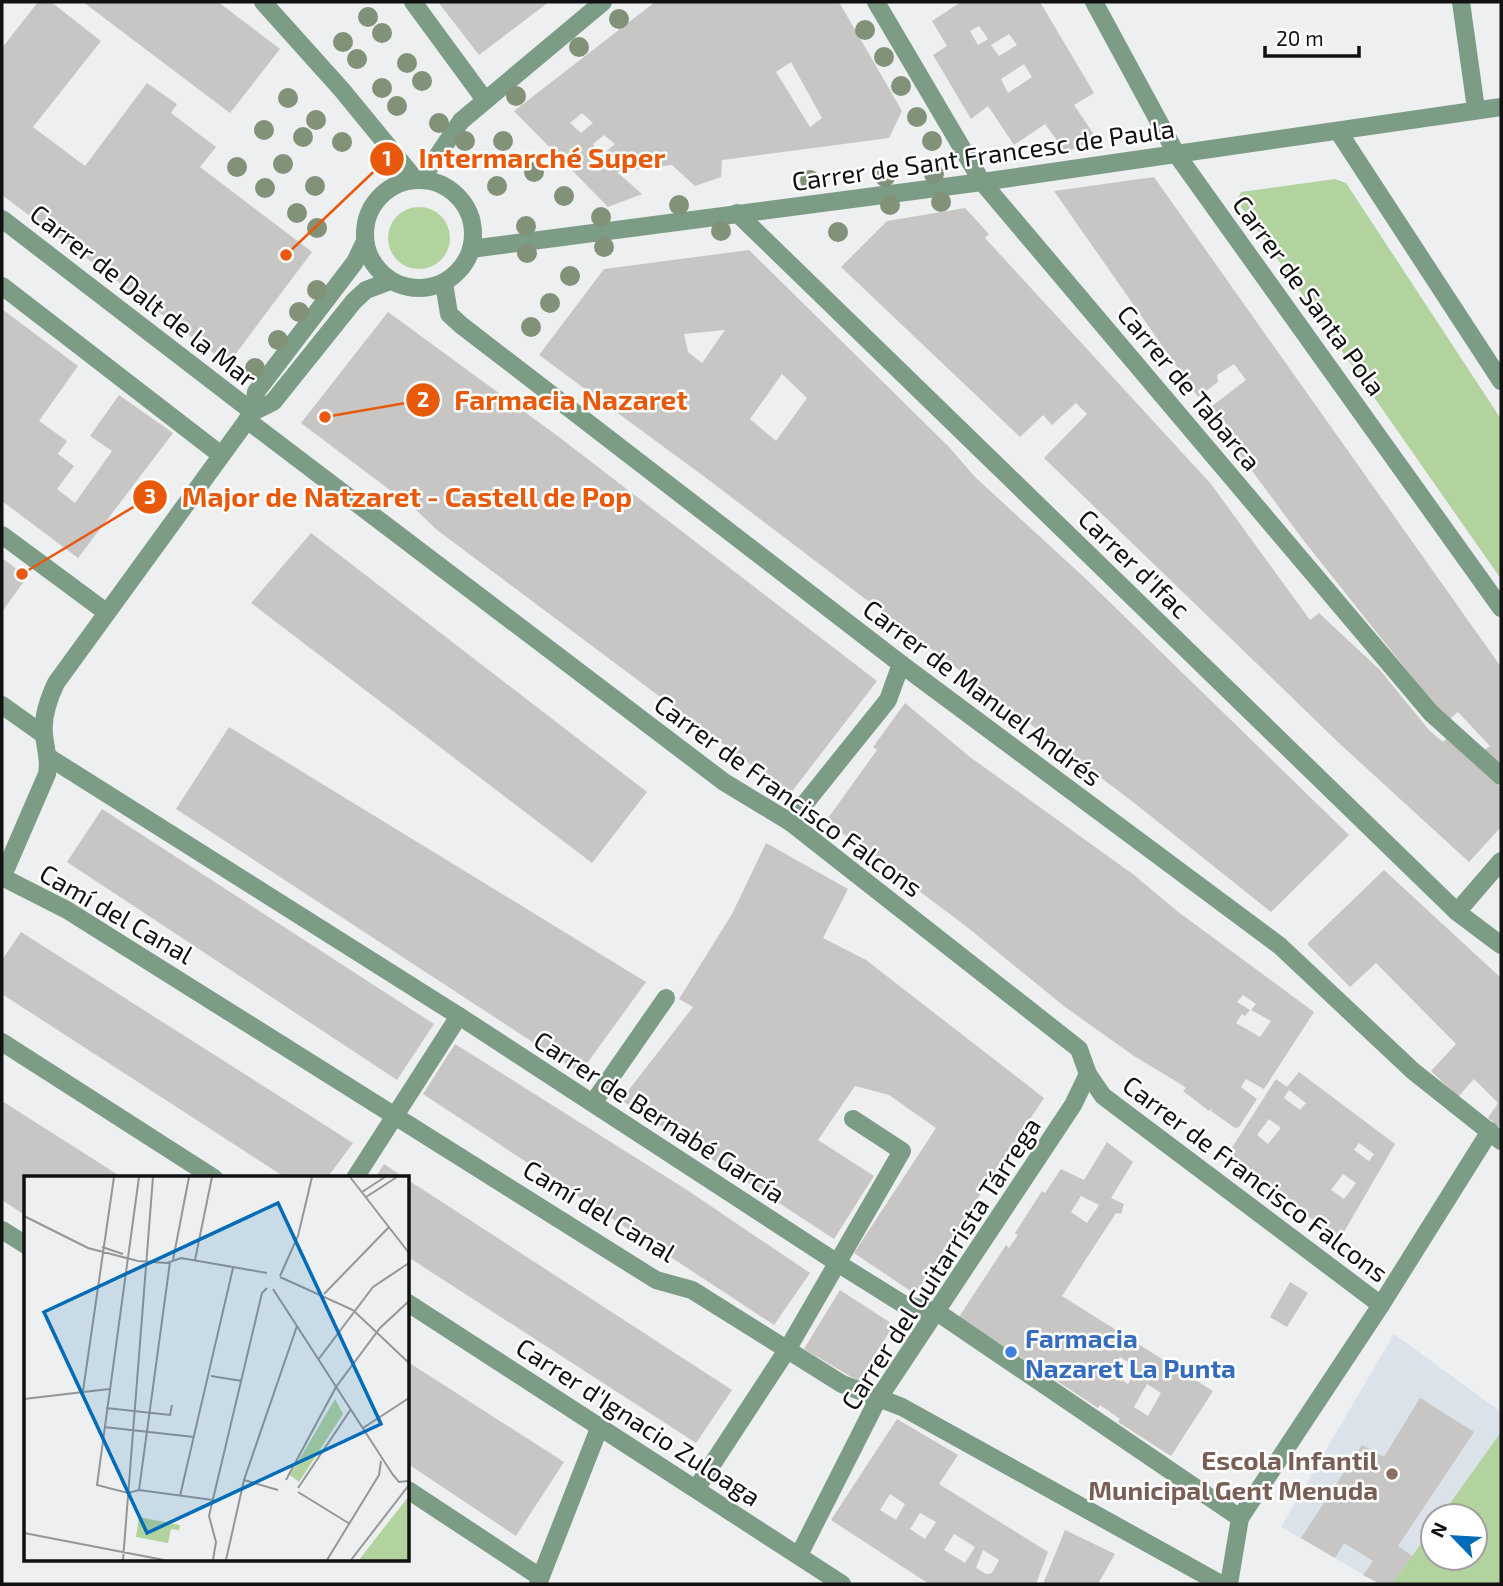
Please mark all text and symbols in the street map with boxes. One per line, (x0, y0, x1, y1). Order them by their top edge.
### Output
scale bar (1265, 14, 1360, 58)
text: 20 m (1276, 25, 1324, 50)
street label: Carrer de Sant Francesc de Paula (790, 112, 1176, 196)
callout: Intermarché Super (370, 134, 680, 183)
text: Intermarché Super (418, 140, 666, 174)
text: 1 (382, 145, 392, 170)
street label: Carrer de Santa Pola (1227, 189, 1393, 401)
street label: Carrer de Dalt de la Mar (25, 197, 263, 393)
street label: Carrer de Tabarca (1112, 298, 1268, 476)
callout: Farmacia Nazaret (405, 375, 702, 424)
text: Farmacia Nazaret (454, 382, 688, 416)
text: 2 (417, 386, 429, 411)
callout: Major de Natzaret - Castell de Pop (133, 472, 647, 521)
text: Major de Natzaret - Castell de Pop (182, 479, 632, 513)
text: 3 (144, 483, 156, 508)
street label: Carrer d'Ifac (1073, 502, 1197, 624)
street label: Carrer de Manuel Andrés (858, 592, 1108, 792)
street label: Carrer de Francisco Falcons (649, 687, 929, 903)
street label: Camí del Canal (35, 857, 199, 970)
street label: Carrer de Bernabé García (529, 1023, 791, 1209)
street label: Carrer de Francisco Falcons (1117, 1068, 1395, 1288)
street label: Carrer del Guitarrista Tárrega (834, 1111, 1046, 1415)
street label: Camí del Canal (518, 1152, 682, 1268)
inset map (24, 1176, 410, 1562)
place label: Farmacia Nazaret La Punta (1025, 1322, 1236, 1383)
street label: Carrer d'Ignacio Zuloaga (511, 1330, 767, 1512)
marker: Farmacia Nazaret La Punta (1003, 1344, 1019, 1360)
place label: Escola Infantil Municipal Gent Menuda (1088, 1444, 1378, 1505)
marker: Escola Infantil Municipal Gent Menuda (1384, 1466, 1400, 1482)
north arrow (1419, 1502, 1489, 1572)
text: N (1425, 1519, 1451, 1541)

